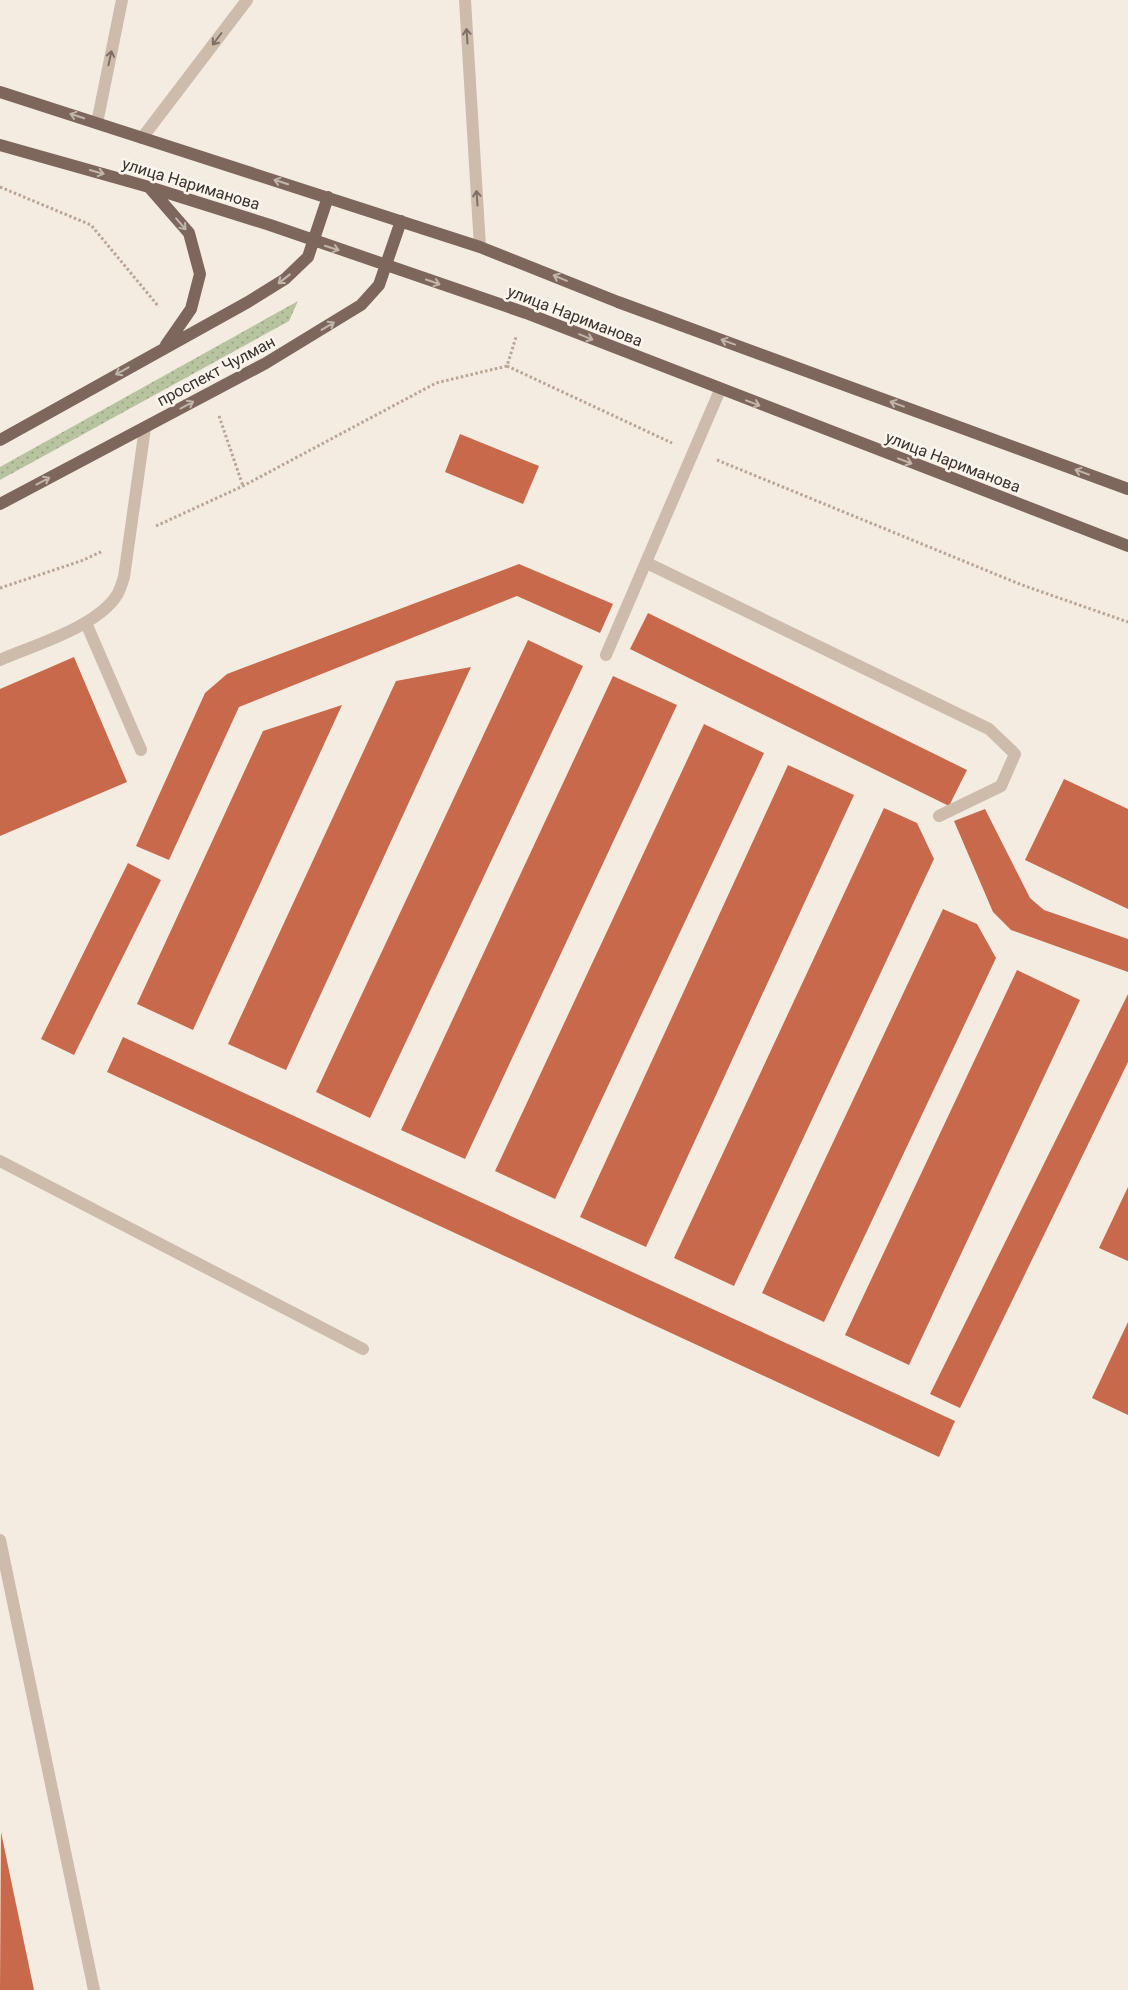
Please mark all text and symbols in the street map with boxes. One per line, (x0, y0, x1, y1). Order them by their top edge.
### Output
one-way arrow (463, 28, 472, 44)
one-way arrow (212, 32, 223, 45)
one-way arrow (106, 50, 115, 66)
one-way arrow (69, 111, 85, 121)
street label: улица Нариманова (120, 154, 262, 214)
one-way arrow (89, 168, 105, 178)
one-way arrow (274, 177, 290, 187)
one-way arrow (473, 190, 482, 206)
one-way arrow (175, 217, 186, 230)
one-way arrow (324, 243, 340, 253)
one-way arrow (553, 272, 568, 282)
one-way arrow (278, 273, 291, 284)
one-way arrow (424, 278, 440, 287)
street label: улица Нариманова (505, 282, 645, 350)
one-way arrow (321, 320, 335, 330)
street label: проспект Чулман (154, 332, 278, 410)
one-way arrow (577, 333, 593, 342)
one-way arrow (721, 337, 736, 346)
one-way arrow (115, 366, 130, 376)
one-way arrow (745, 398, 760, 408)
one-way arrow (890, 399, 905, 408)
one-way arrow (179, 400, 194, 410)
street label: улица Нариманова (883, 428, 1023, 496)
one-way arrow (897, 457, 912, 466)
one-way arrow (1075, 467, 1090, 476)
one-way arrow (35, 476, 50, 485)

